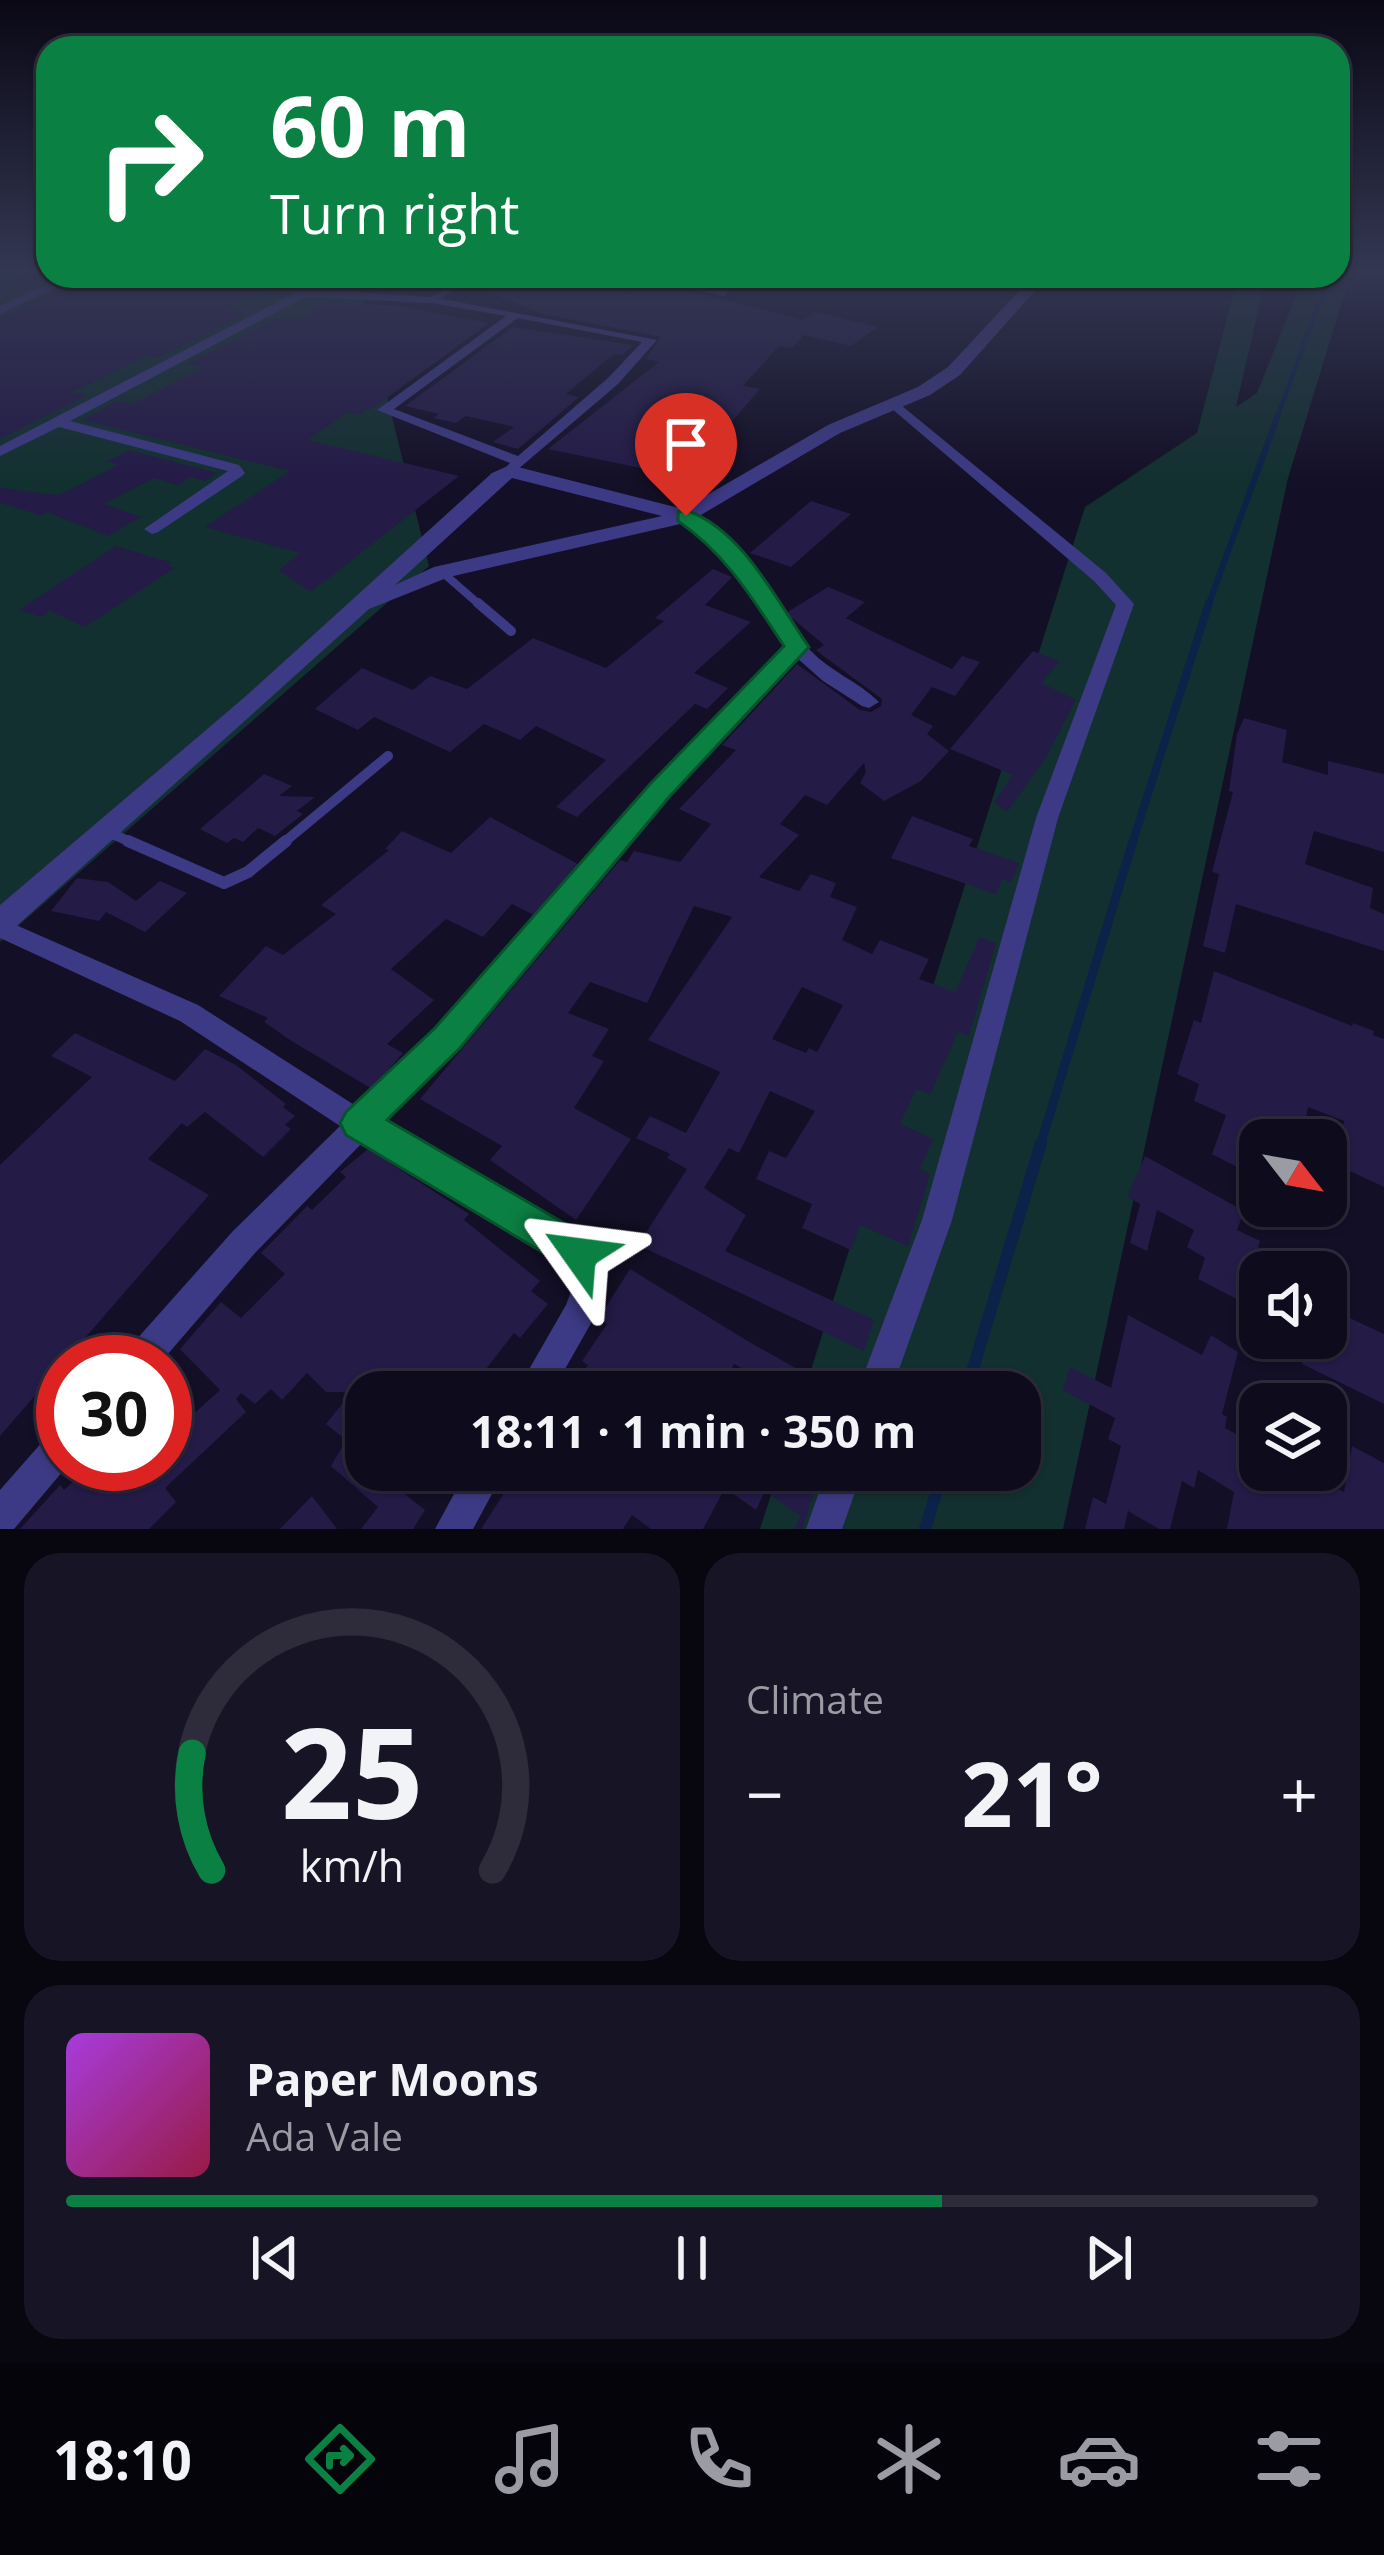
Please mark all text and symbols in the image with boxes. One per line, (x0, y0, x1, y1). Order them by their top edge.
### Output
text: 60 m (270, 67, 470, 182)
icon: right (72, 84, 228, 240)
text: Turn right (270, 176, 519, 250)
pin (635, 393, 737, 516)
icon: arrive (653, 411, 719, 477)
north arrow (1239, 1119, 1347, 1227)
map controls (1239, 1119, 1347, 1491)
position arrow (516, 1191, 642, 1317)
button: sound (1239, 1251, 1347, 1359)
speed limit sign: 30 (36, 1335, 192, 1491)
button: layers (1239, 1383, 1347, 1491)
text: 18:11 · 1 min · 350 m (470, 1400, 916, 1461)
text: Climate (746, 1672, 884, 1725)
text: 25 (281, 1686, 423, 1856)
text: 21° (961, 1731, 1103, 1853)
text: − (746, 1748, 784, 1838)
text: + (1280, 1748, 1318, 1838)
text: km/h (300, 1836, 404, 1895)
text: Paper Moons (246, 2048, 539, 2109)
text: Ada Vale (246, 2109, 403, 2162)
icon: previous (242, 2225, 308, 2291)
icon: pause (659, 2225, 725, 2291)
icon: next (1076, 2225, 1142, 2291)
icon: directions (298, 2417, 382, 2501)
icon: music (488, 2417, 572, 2501)
icon: phone (677, 2417, 761, 2501)
icon: climate (867, 2417, 951, 2501)
icon: car (1057, 2417, 1141, 2501)
icon: filters (1247, 2417, 1331, 2501)
text: 18:10 (53, 2422, 192, 2496)

